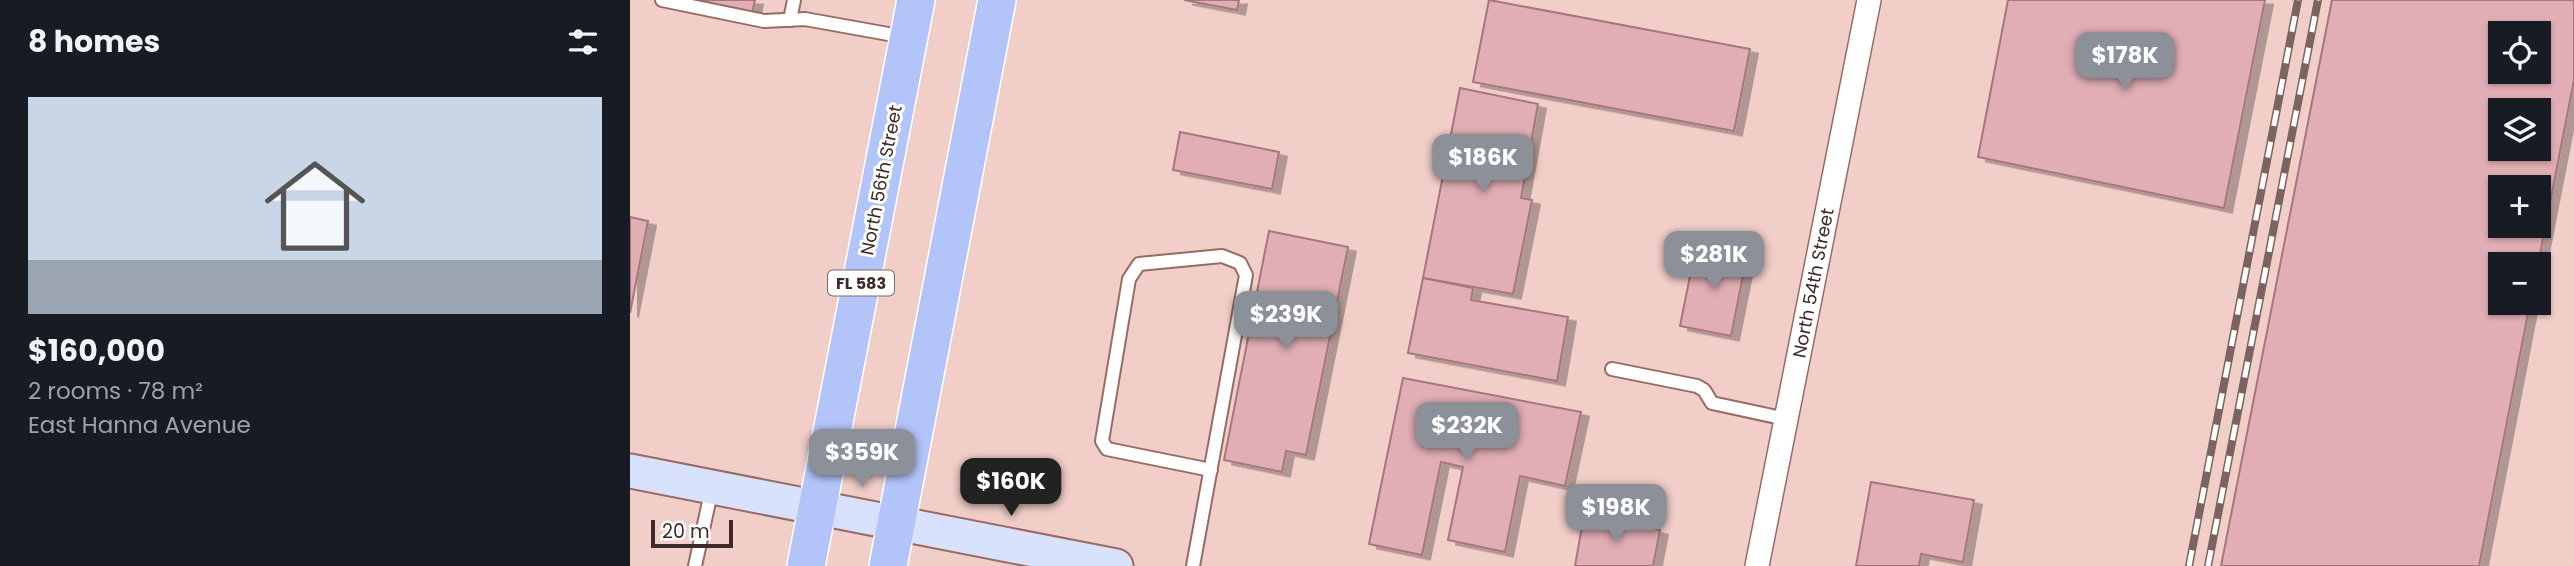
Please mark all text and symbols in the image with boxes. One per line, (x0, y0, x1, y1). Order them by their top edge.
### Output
text: 8 homes (28, 20, 160, 63)
map controls (2488, 21, 2551, 315)
button: locate (2488, 21, 2551, 84)
icon: filters (564, 23, 602, 61)
pin: $178K (2076, 32, 2174, 92)
text: $178K (2091, 39, 2159, 71)
button: layers (2488, 98, 2551, 161)
street label: North 56th Street (854, 103, 908, 257)
pin: $186K (1434, 134, 1532, 194)
text: $186K (1448, 141, 1518, 173)
icon: home (252, 143, 378, 269)
button: + (2488, 175, 2551, 238)
street label: North 54th Street (1786, 206, 1840, 360)
pin: $281K (1665, 232, 1763, 291)
text: $281K (1680, 238, 1748, 270)
button: − (2488, 252, 2551, 315)
road number: FL 583 (828, 270, 894, 296)
pin: $239K (1237, 292, 1335, 351)
text: $239K (1250, 298, 1322, 330)
text: $160,000 (28, 329, 165, 372)
text: 2 rooms · 78 m² (28, 375, 203, 407)
pin: $232K (1418, 402, 1516, 462)
text: East Hanna Avenue (28, 409, 251, 441)
text: $232K (1431, 409, 1503, 441)
pin: $359K (813, 430, 911, 489)
text: $359K (825, 436, 899, 468)
pin: $160K (962, 458, 1060, 518)
text: $160K (976, 465, 1046, 497)
pin: $198K (1567, 484, 1665, 544)
text: $198K (1582, 491, 1650, 523)
scale bar (651, 517, 733, 549)
text: 20 m (662, 518, 710, 545)

